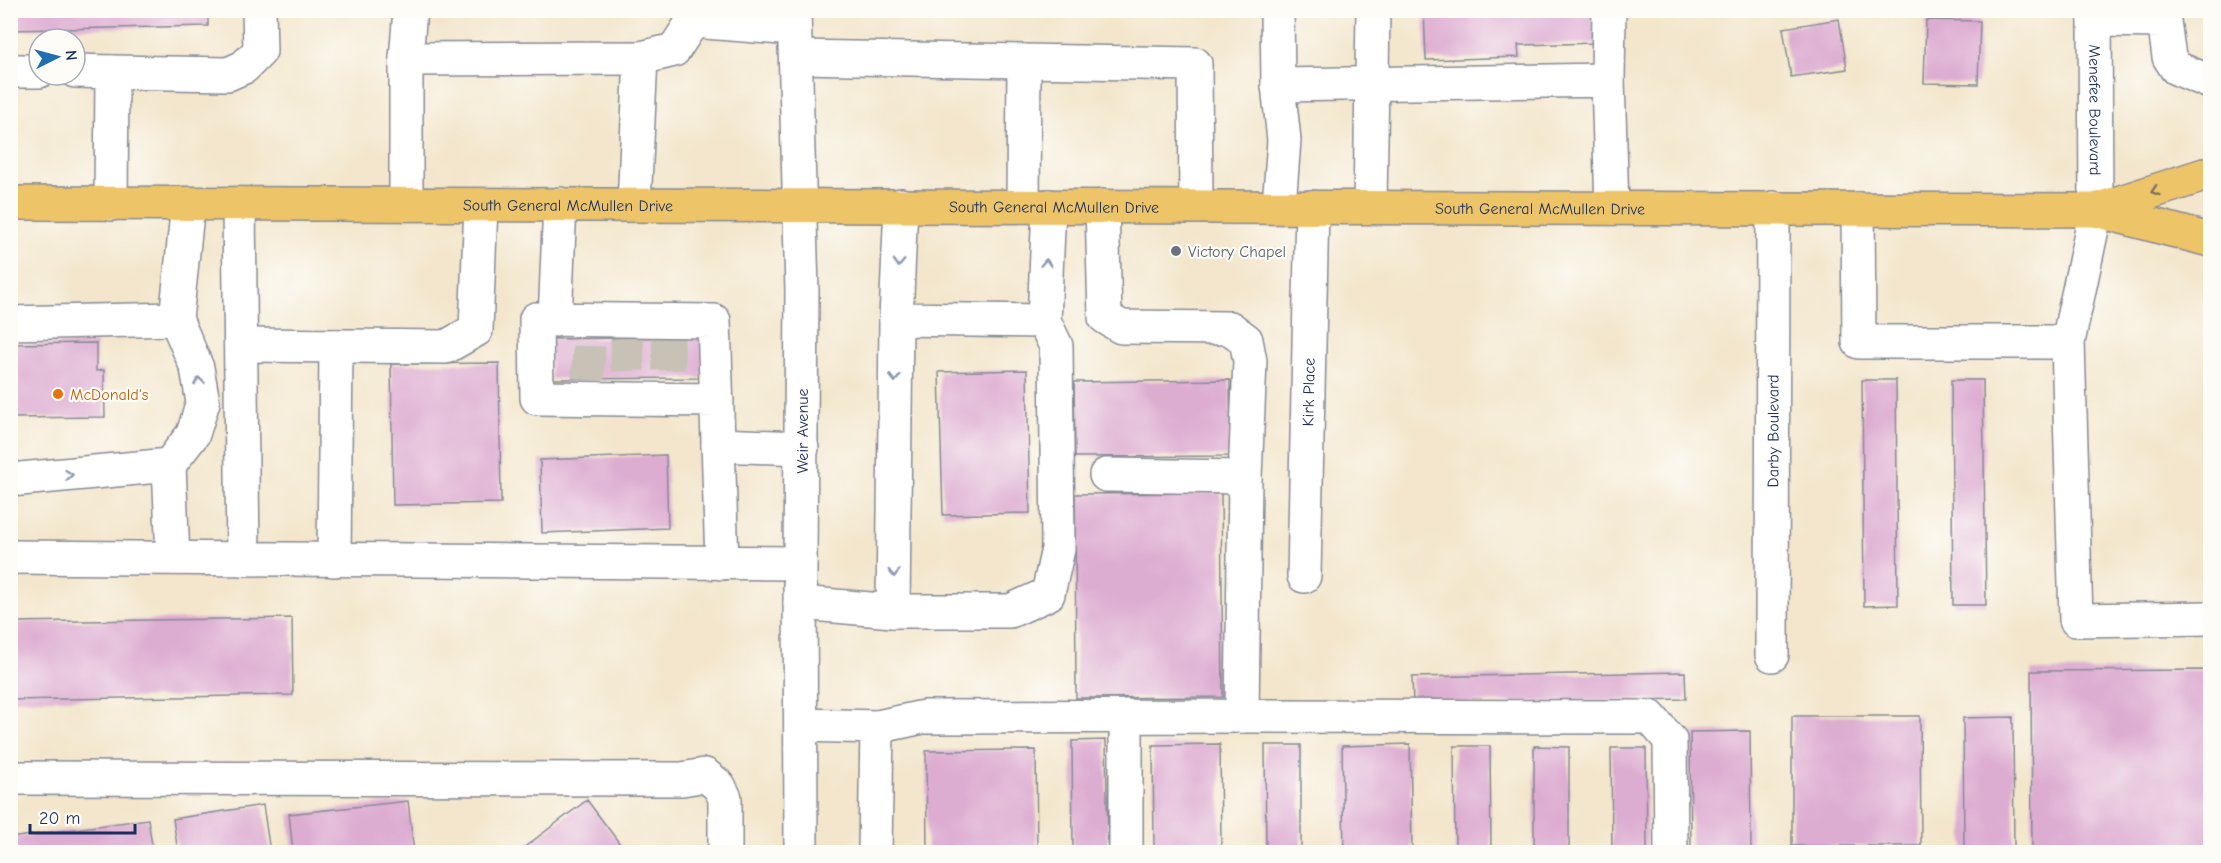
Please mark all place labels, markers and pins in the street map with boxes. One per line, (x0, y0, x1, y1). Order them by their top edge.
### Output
place label: Victory Chapel (1188, 243, 1286, 261)
marker: Victory Chapel (1169, 244, 1183, 258)
place label: McDonald's (70, 386, 149, 404)
marker: McDonald's (51, 387, 65, 401)

